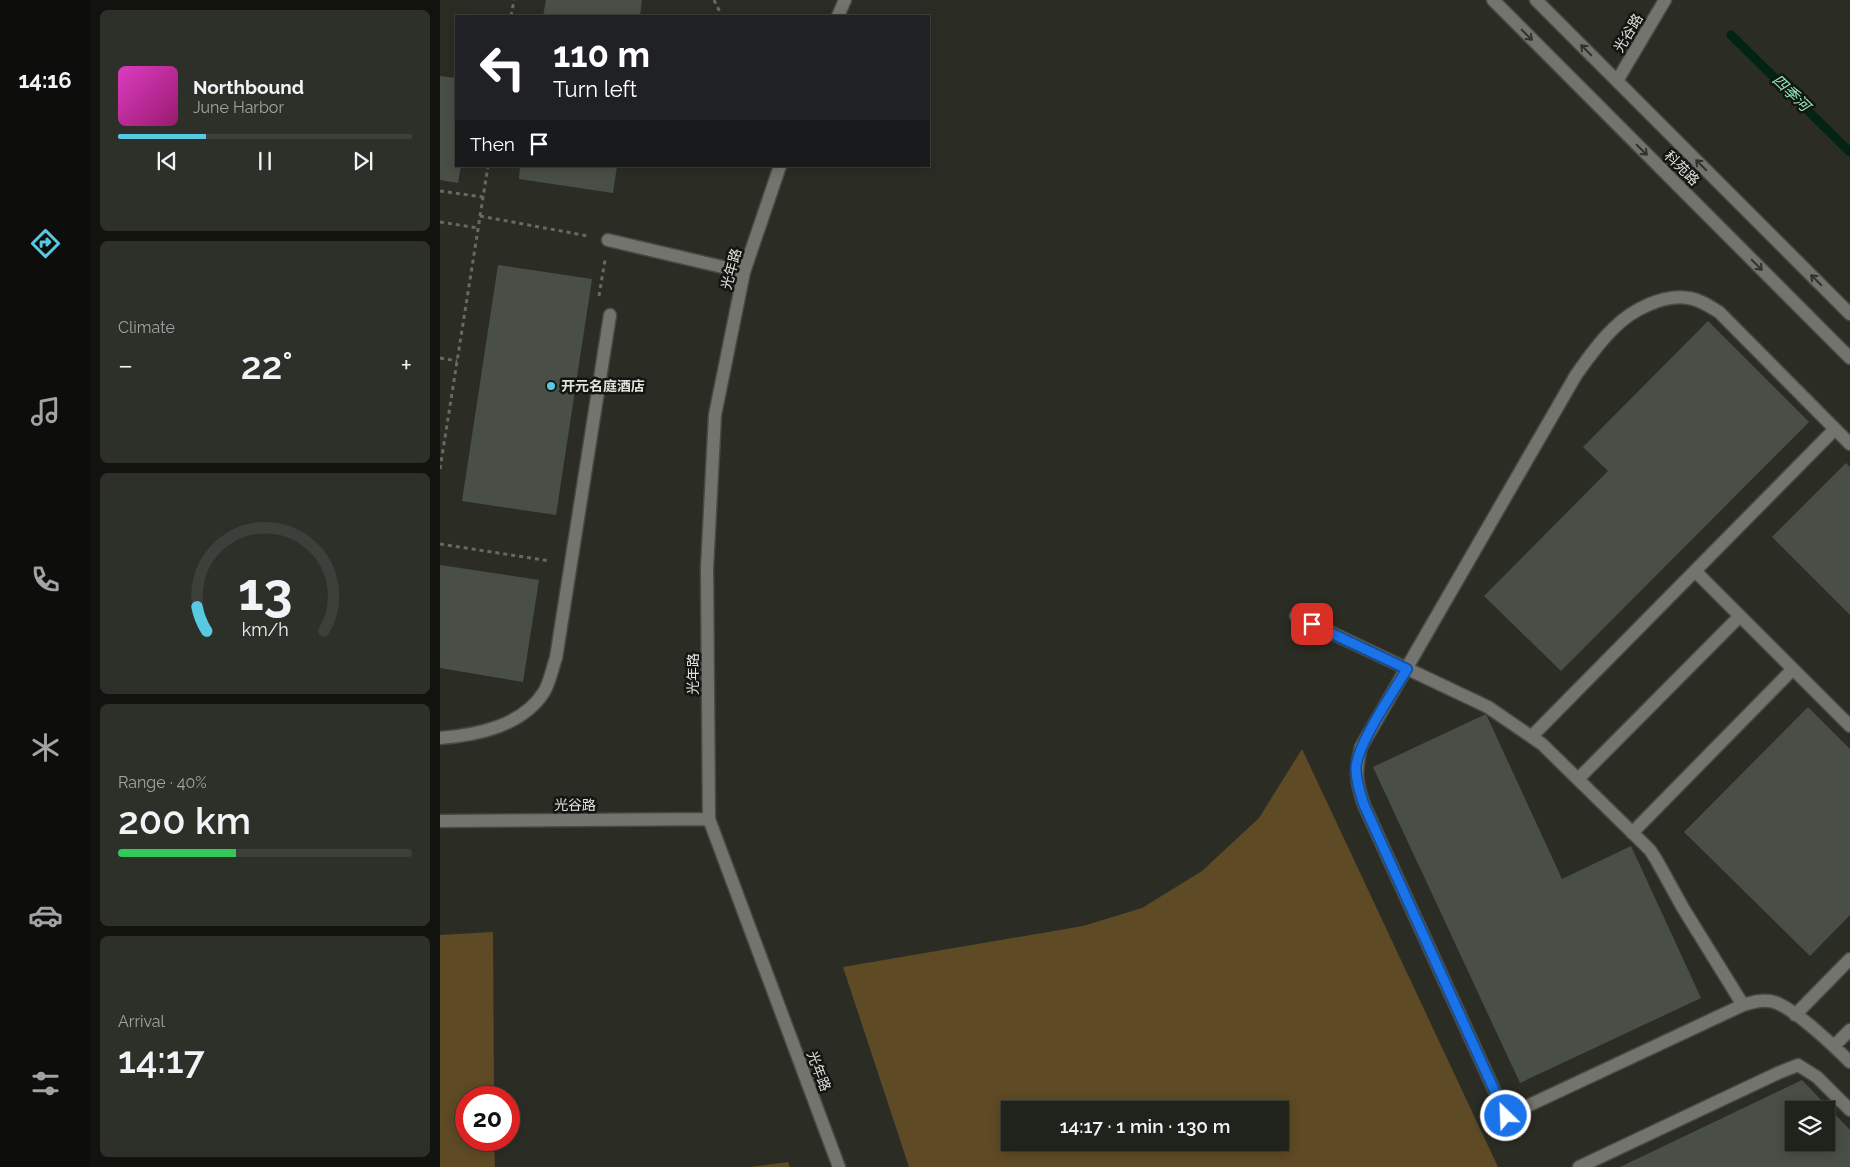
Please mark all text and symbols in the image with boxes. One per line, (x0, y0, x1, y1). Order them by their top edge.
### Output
street label: 光谷路 (1610, 11, 1646, 55)
one-way arrow (1521, 28, 1533, 41)
text: 110 m (553, 34, 650, 75)
icon: left (470, 35, 535, 100)
one-way arrow (1580, 44, 1592, 56)
text: 14:16 (18, 67, 72, 93)
water label: 四季河 (1769, 71, 1816, 117)
text: Northbound (193, 76, 304, 98)
text: Turn left (553, 76, 637, 102)
text: June Harbor (193, 98, 284, 117)
icon: arrive (525, 130, 553, 158)
text: Then (470, 133, 515, 155)
one-way arrow (1636, 143, 1648, 156)
icon: previous (153, 147, 181, 175)
icon: pause (251, 147, 279, 175)
icon: next (349, 147, 377, 175)
street label: 科苑路 (1661, 147, 1703, 189)
one-way arrow (1694, 159, 1707, 171)
icon: directions (28, 226, 63, 261)
street label: 光年路 (718, 247, 744, 291)
one-way arrow (1751, 258, 1763, 271)
one-way arrow (1809, 274, 1822, 286)
text: Climate (118, 318, 175, 337)
text: 22° (241, 343, 293, 388)
text: − (118, 349, 133, 382)
text: + (400, 349, 412, 382)
place label: 开元名庭酒店 (561, 378, 645, 394)
marker: 开元名庭酒店 (545, 380, 557, 392)
icon: music (28, 394, 63, 429)
text: 13 (238, 561, 292, 622)
icon: phone (28, 562, 63, 597)
pin (1291, 603, 1333, 645)
icon: arrive (1298, 610, 1326, 638)
text: km/h (241, 619, 289, 640)
street label: 光年路 (685, 653, 701, 695)
icon: climate (28, 730, 63, 765)
text: Range · 40% (118, 773, 207, 792)
street label: 光谷路 (554, 797, 596, 813)
text: 200 km (118, 798, 251, 843)
icon: car (28, 898, 63, 933)
text: Arrival (118, 1012, 165, 1031)
text: 14:17 (118, 1037, 205, 1082)
street label: 光年路 (804, 1049, 834, 1093)
icon: filters (28, 1066, 63, 1101)
speed limit sign: 20 (455, 1086, 520, 1151)
position arrow (1479, 1089, 1531, 1141)
map controls (1785, 1101, 1835, 1151)
button: layers (1785, 1101, 1835, 1151)
text: 14:17 · 1 min · 130 m (1060, 1115, 1230, 1137)

